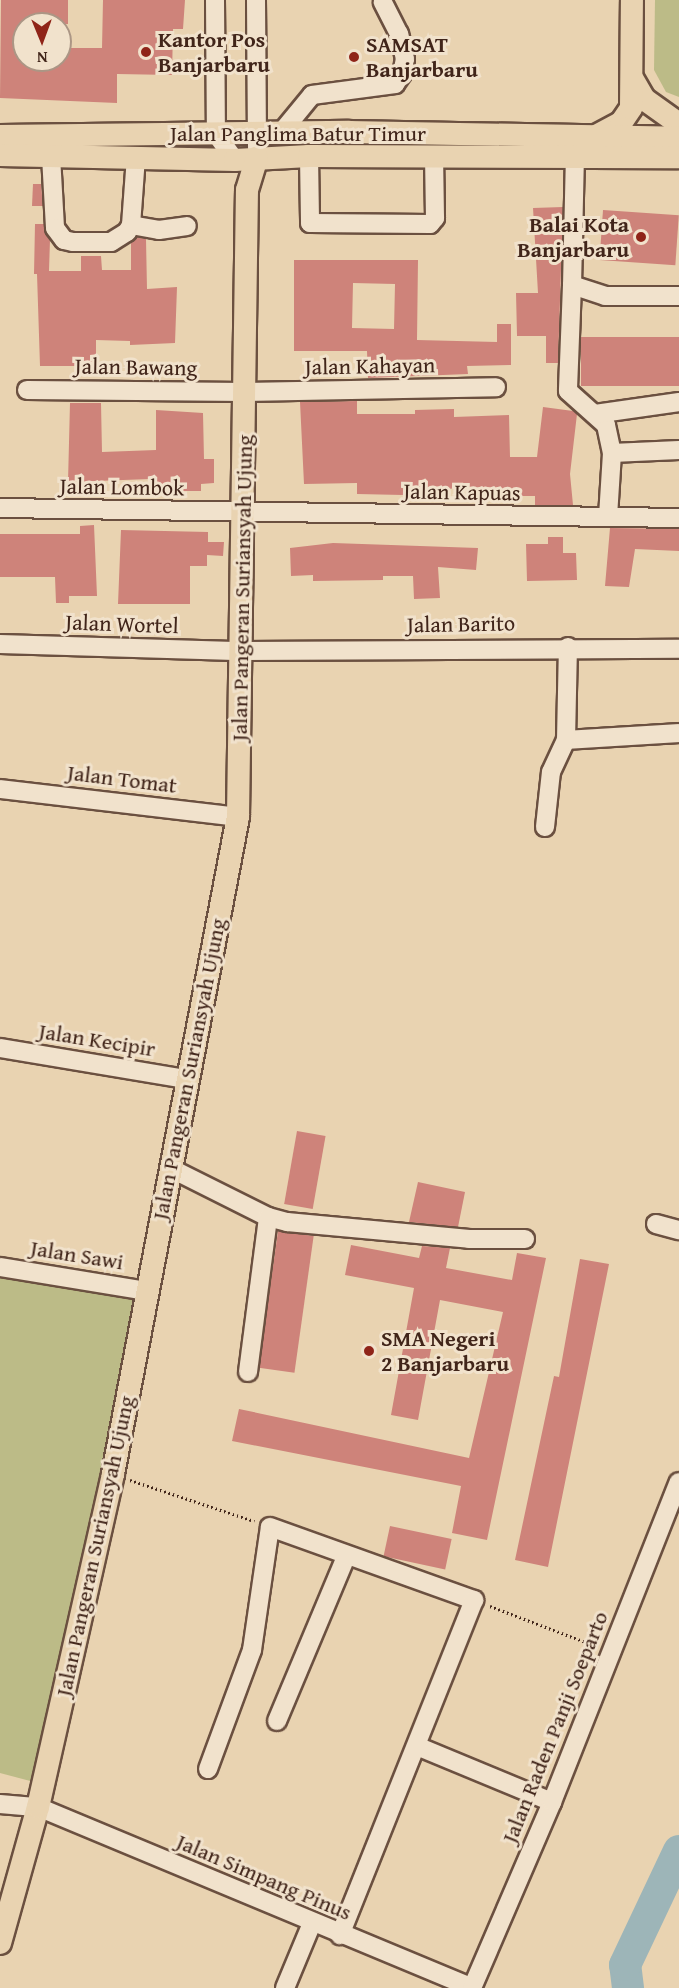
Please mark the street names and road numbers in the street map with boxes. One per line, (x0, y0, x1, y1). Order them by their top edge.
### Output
street label: Jalan Panglima Batur Timur (170, 121, 426, 147)
street label: Jalan Kahayan (304, 352, 436, 380)
street label: Jalan Bawang (74, 353, 198, 381)
street label: Jalan Pangeran Suriansyah Ujung (226, 434, 258, 742)
street label: Jalan Lombok (59, 473, 185, 501)
street label: Jalan Kapuas (403, 478, 521, 506)
street label: Jalan Wortel (65, 609, 179, 639)
street label: Jalan Barito (407, 610, 515, 638)
street label: Jalan Tomat (66, 759, 178, 799)
street label: Jalan Pangeran Suriansyah Ujung (147, 916, 231, 1222)
street label: Jalan Kecipir (37, 1018, 157, 1062)
street label: Jalan Sawi (29, 1235, 125, 1275)
street label: Jalan Pangeran Suriansyah Ujung (50, 1393, 140, 1699)
street label: Jalan Raden Panji Soeparto (496, 1607, 614, 1847)
street label: Jalan Simpang Pinus (173, 1828, 355, 1926)

